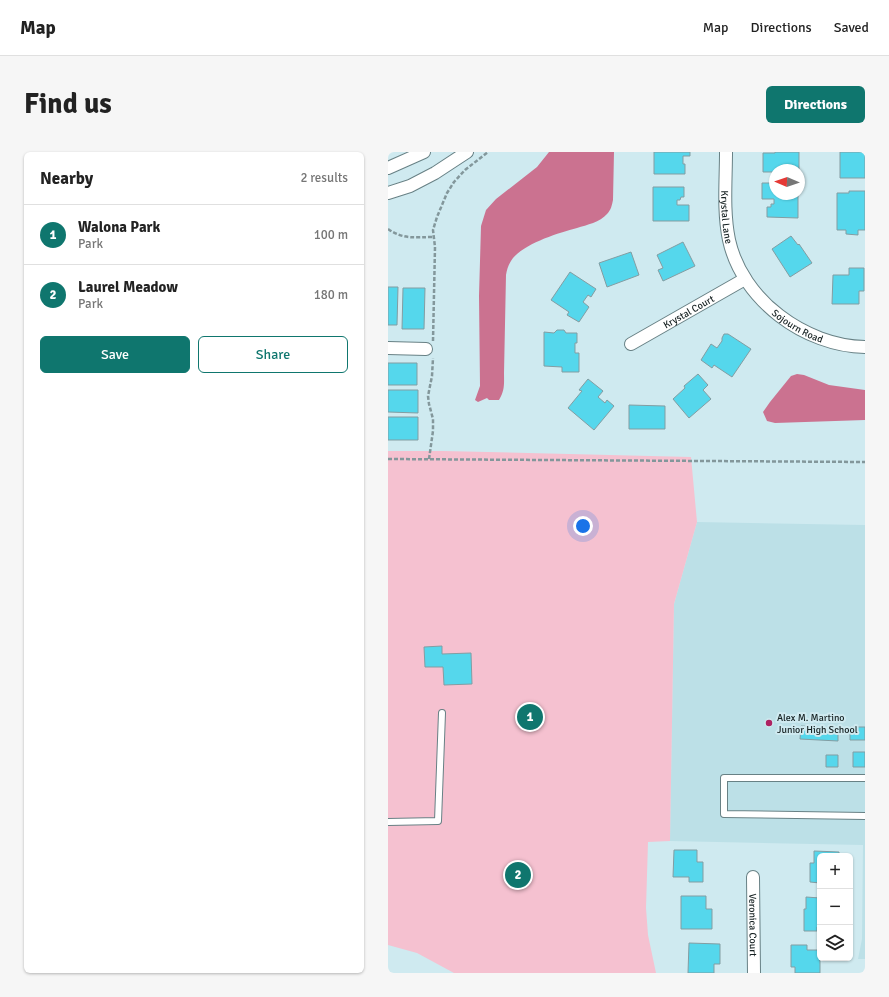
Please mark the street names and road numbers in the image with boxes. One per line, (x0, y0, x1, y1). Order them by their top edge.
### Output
street label: Krystal Lane (718, 190, 735, 245)
street label: Krystal Court (661, 293, 717, 331)
street label: Sojourn Road (769, 307, 825, 346)
street label: Veronica Court (746, 893, 759, 957)

